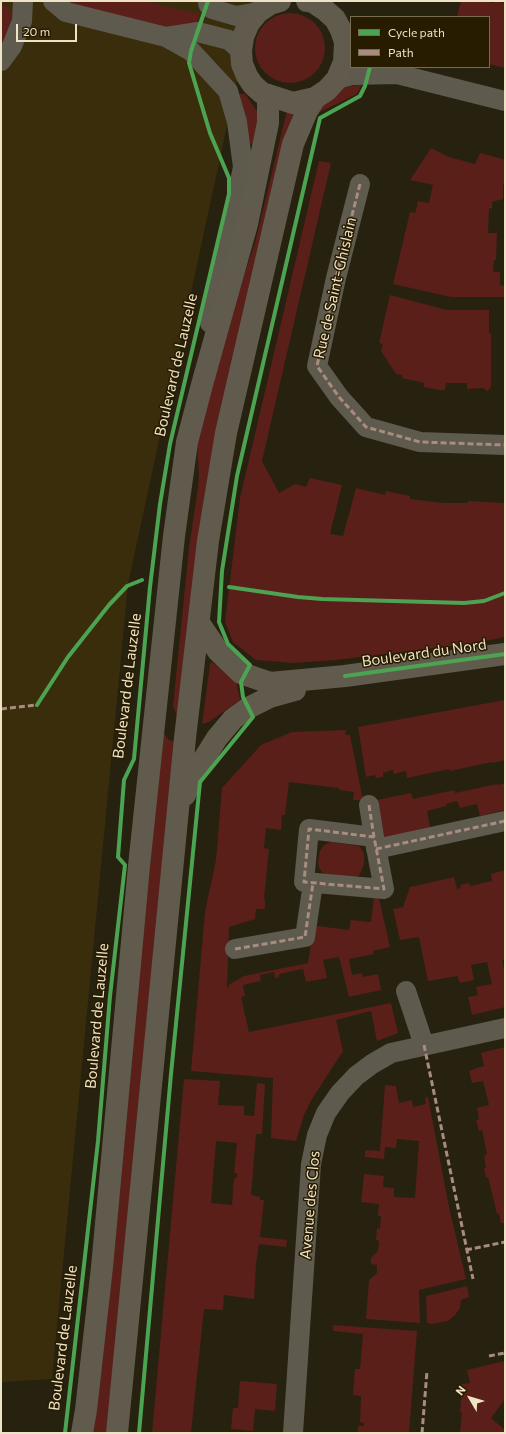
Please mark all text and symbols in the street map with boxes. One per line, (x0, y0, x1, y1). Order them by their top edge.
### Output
scale bar (18, 16, 79, 42)
legend (350, 16, 490, 68)
text: 20 m (23, 24, 50, 38)
text: Cycle path (388, 25, 445, 39)
text: Path (388, 45, 414, 59)
street label: Rue de Saint-Ghislain (310, 216, 360, 360)
street label: Boulevard de Lauzelle (151, 292, 201, 438)
street label: Boulevard de Lauzelle (109, 612, 145, 760)
street label: Boulevard du Nord (360, 635, 488, 671)
street label: Boulevard de Lauzelle (82, 942, 112, 1090)
street label: Avenue des Clos (296, 1150, 324, 1260)
street label: Boulevard de Lauzelle (45, 1264, 81, 1412)
north arrow (450, 1378, 490, 1418)
text: N (452, 1383, 468, 1398)

